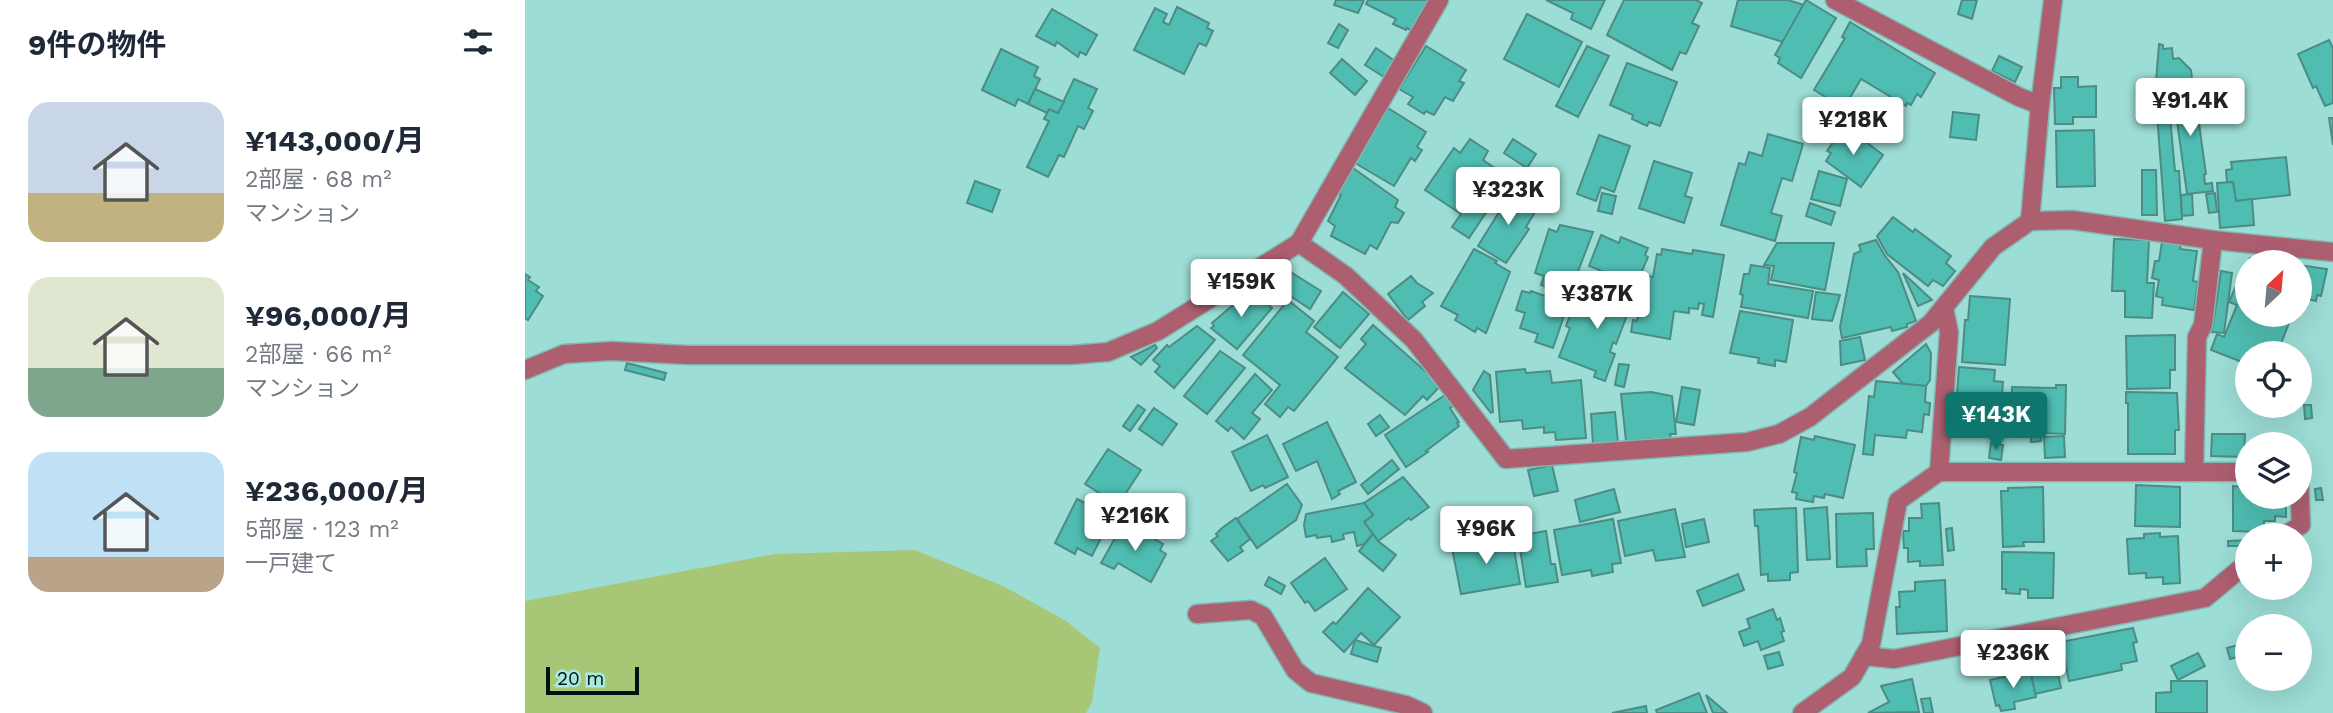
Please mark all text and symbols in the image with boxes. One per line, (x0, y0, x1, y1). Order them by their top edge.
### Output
icon: filters (459, 23, 497, 61)
text: 9件の物件 (28, 27, 166, 62)
pin: ¥91.4K (2133, 78, 2247, 138)
text: ¥91.4K (2152, 87, 2228, 114)
pin: ¥218K (1804, 97, 1902, 157)
text: ¥218K (1818, 106, 1888, 133)
text: ¥143,000/月 (245, 123, 425, 158)
icon: home (84, 130, 168, 214)
text: 2部屋 · 68 m² (245, 166, 392, 193)
pin: ¥323K (1459, 168, 1557, 227)
text: ¥323K (1472, 176, 1544, 203)
text: マンション (245, 200, 360, 227)
north arrow (2235, 250, 2312, 327)
map controls (2235, 250, 2312, 691)
pin: ¥159K (1192, 260, 1290, 319)
text: ¥159K (1207, 268, 1275, 295)
pin: ¥387K (1548, 272, 1646, 331)
text: ¥387K (1561, 280, 1633, 307)
text: ¥96,000/月 (245, 298, 412, 333)
icon: home (84, 305, 168, 389)
text: 2部屋 · 66 m² (245, 341, 391, 368)
button: locate (2235, 341, 2312, 418)
text: マンション (245, 375, 360, 402)
pin: ¥143K (1947, 392, 2045, 452)
text: ¥143K (1961, 401, 2031, 428)
button: layers (2235, 432, 2312, 509)
text: ¥236,000/月 (245, 473, 429, 508)
icon: home (84, 480, 168, 564)
pin: ¥216K (1086, 494, 1184, 553)
text: ¥216K (1100, 502, 1170, 529)
pin: ¥96K (1445, 506, 1527, 566)
text: ¥96K (1456, 515, 1516, 542)
text: 5部屋 · 123 m² (245, 516, 399, 543)
button: + (2235, 523, 2312, 600)
text: 一戸建て (245, 550, 337, 577)
button: − (2235, 614, 2312, 691)
pin: ¥236K (1964, 630, 2062, 690)
text: ¥236K (1977, 639, 2049, 666)
scale bar (546, 664, 639, 696)
text: 20 m (557, 667, 604, 690)

